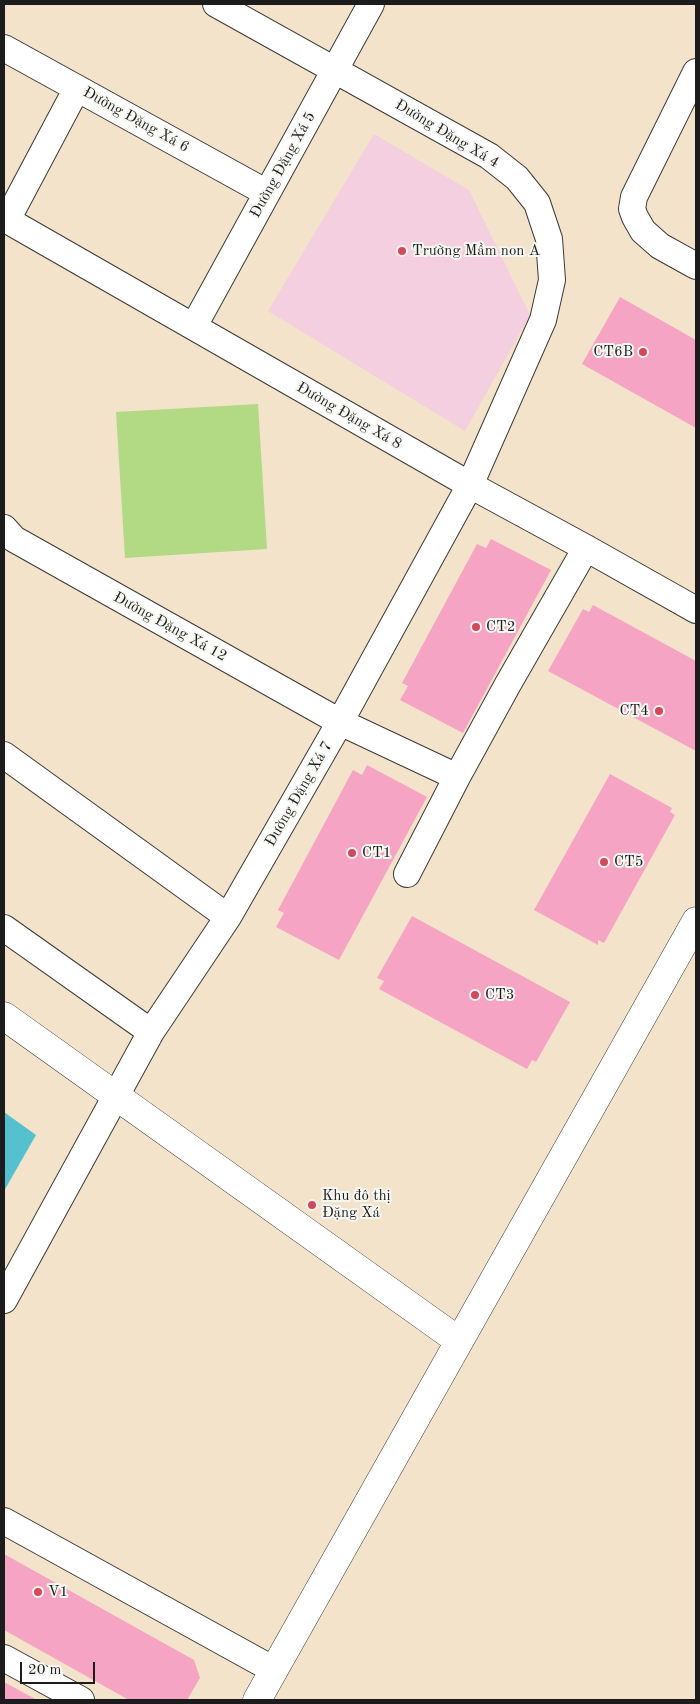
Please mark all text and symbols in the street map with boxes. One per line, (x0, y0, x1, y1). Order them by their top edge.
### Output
street label: Đường Đặng Xá 6 (80, 83, 192, 157)
street label: Đường Đặng Xá 4 (392, 96, 502, 172)
street label: Đường Đặng Xá 5 (246, 109, 320, 221)
place label: Trường Mầm non A (412, 242, 540, 260)
marker: Trường Mầm non A (396, 245, 408, 257)
place label: CT6B (593, 343, 633, 361)
marker: CT6B (637, 346, 649, 358)
street label: Đường Đặng Xá 8 (293, 379, 405, 453)
street label: Đường Đặng Xá 12 (110, 588, 230, 666)
place label: CT2 (486, 618, 515, 636)
marker: CT2 (470, 621, 482, 633)
place label: CT4 (620, 702, 649, 720)
marker: CT4 (653, 705, 665, 717)
street label: Đường Đặng Xá 7 (262, 738, 336, 850)
place label: CT1 (362, 844, 391, 862)
marker: CT1 (346, 847, 358, 859)
place label: CT5 (614, 853, 643, 871)
marker: CT5 (598, 856, 610, 868)
place label: CT3 (485, 986, 514, 1004)
marker: CT3 (469, 989, 481, 1001)
place label: Khu đô thị Đặng Xá (322, 1187, 391, 1222)
marker: Khu đô thị Đặng Xá (306, 1199, 318, 1211)
place label: V1 (48, 1583, 68, 1601)
marker: V1 (32, 1586, 44, 1598)
scale bar (22, 1652, 98, 1684)
text: 20 m (28, 1663, 62, 1678)

